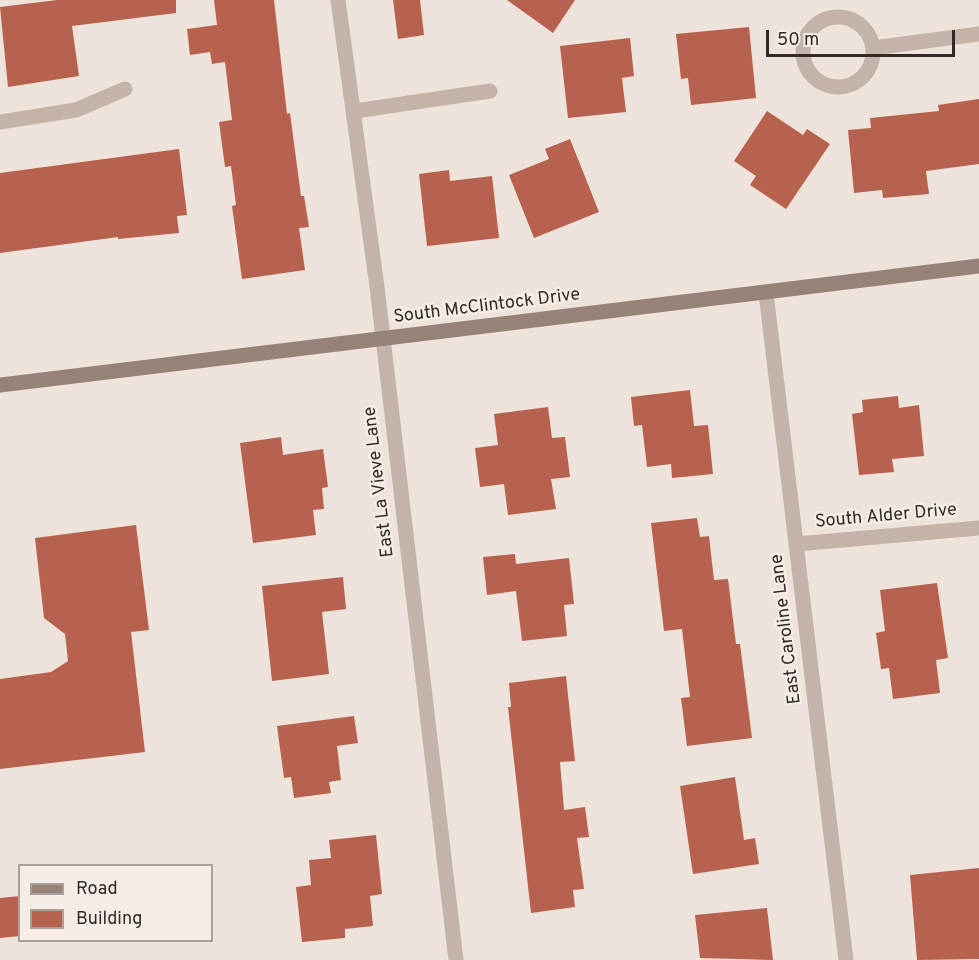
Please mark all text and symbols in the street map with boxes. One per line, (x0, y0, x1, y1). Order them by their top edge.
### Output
scale bar (769, 18, 958, 56)
text: 50 m (777, 29, 819, 52)
street label: South McClintock Drive (392, 285, 582, 329)
street label: East La Vieve Lane (360, 405, 400, 559)
street label: South Alder Drive (814, 500, 958, 534)
street label: East Caroline Lane (767, 553, 807, 705)
legend (18, 864, 213, 942)
text: Road (76, 878, 118, 901)
text: Building (76, 908, 142, 931)

